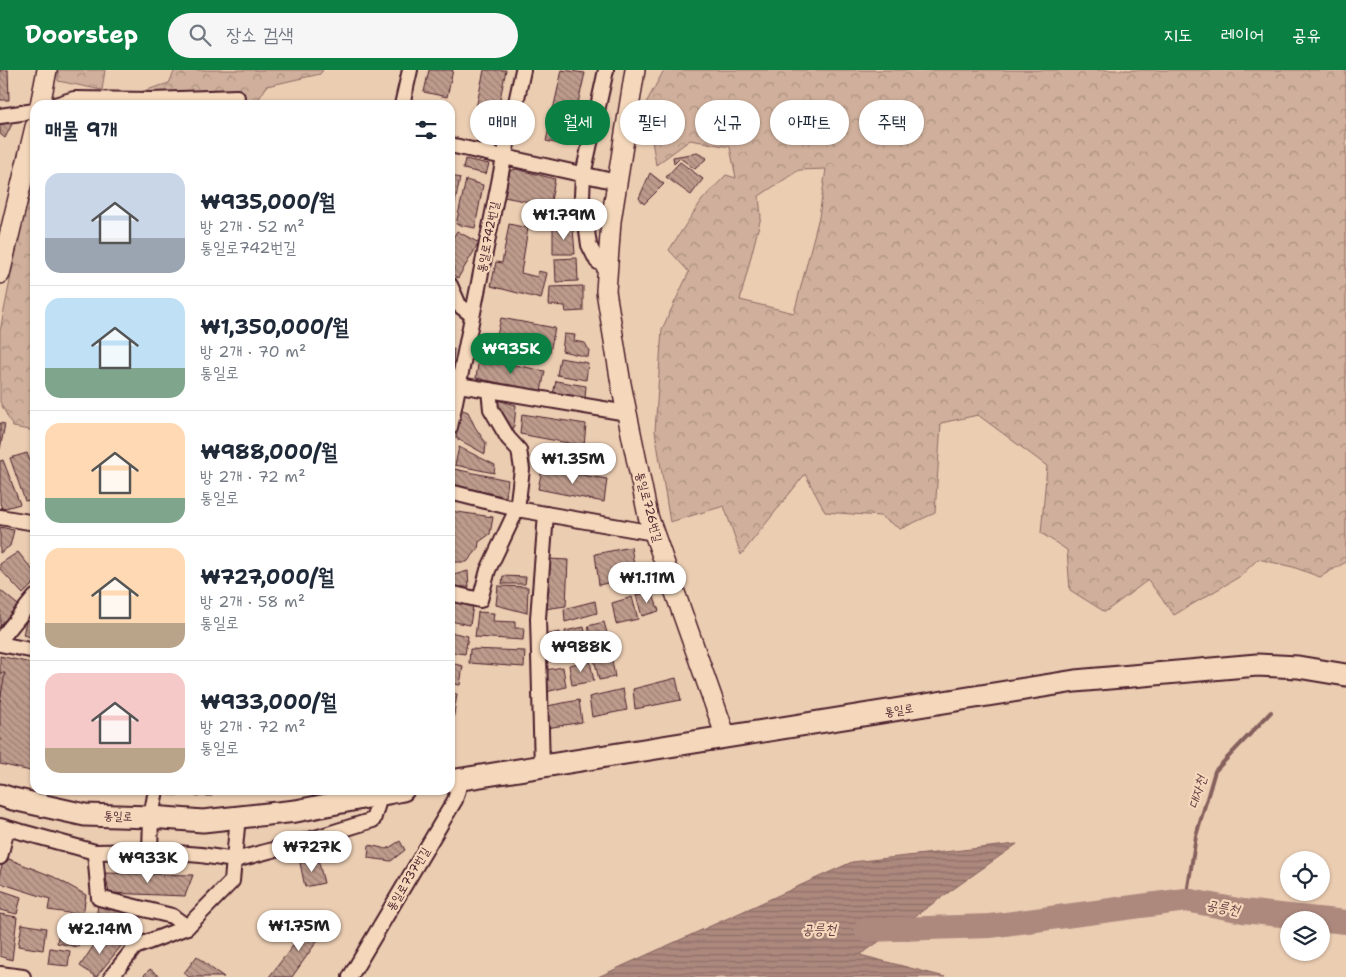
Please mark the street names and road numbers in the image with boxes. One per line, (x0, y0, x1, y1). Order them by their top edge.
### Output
street label: 통일로742번길 (473, 200, 503, 274)
street label: 통일로726번길 (632, 470, 666, 544)
street label: 통일로 (883, 700, 915, 720)
street label: 통일로 (103, 807, 133, 825)
street label: 통일로737번길 (383, 844, 433, 914)

